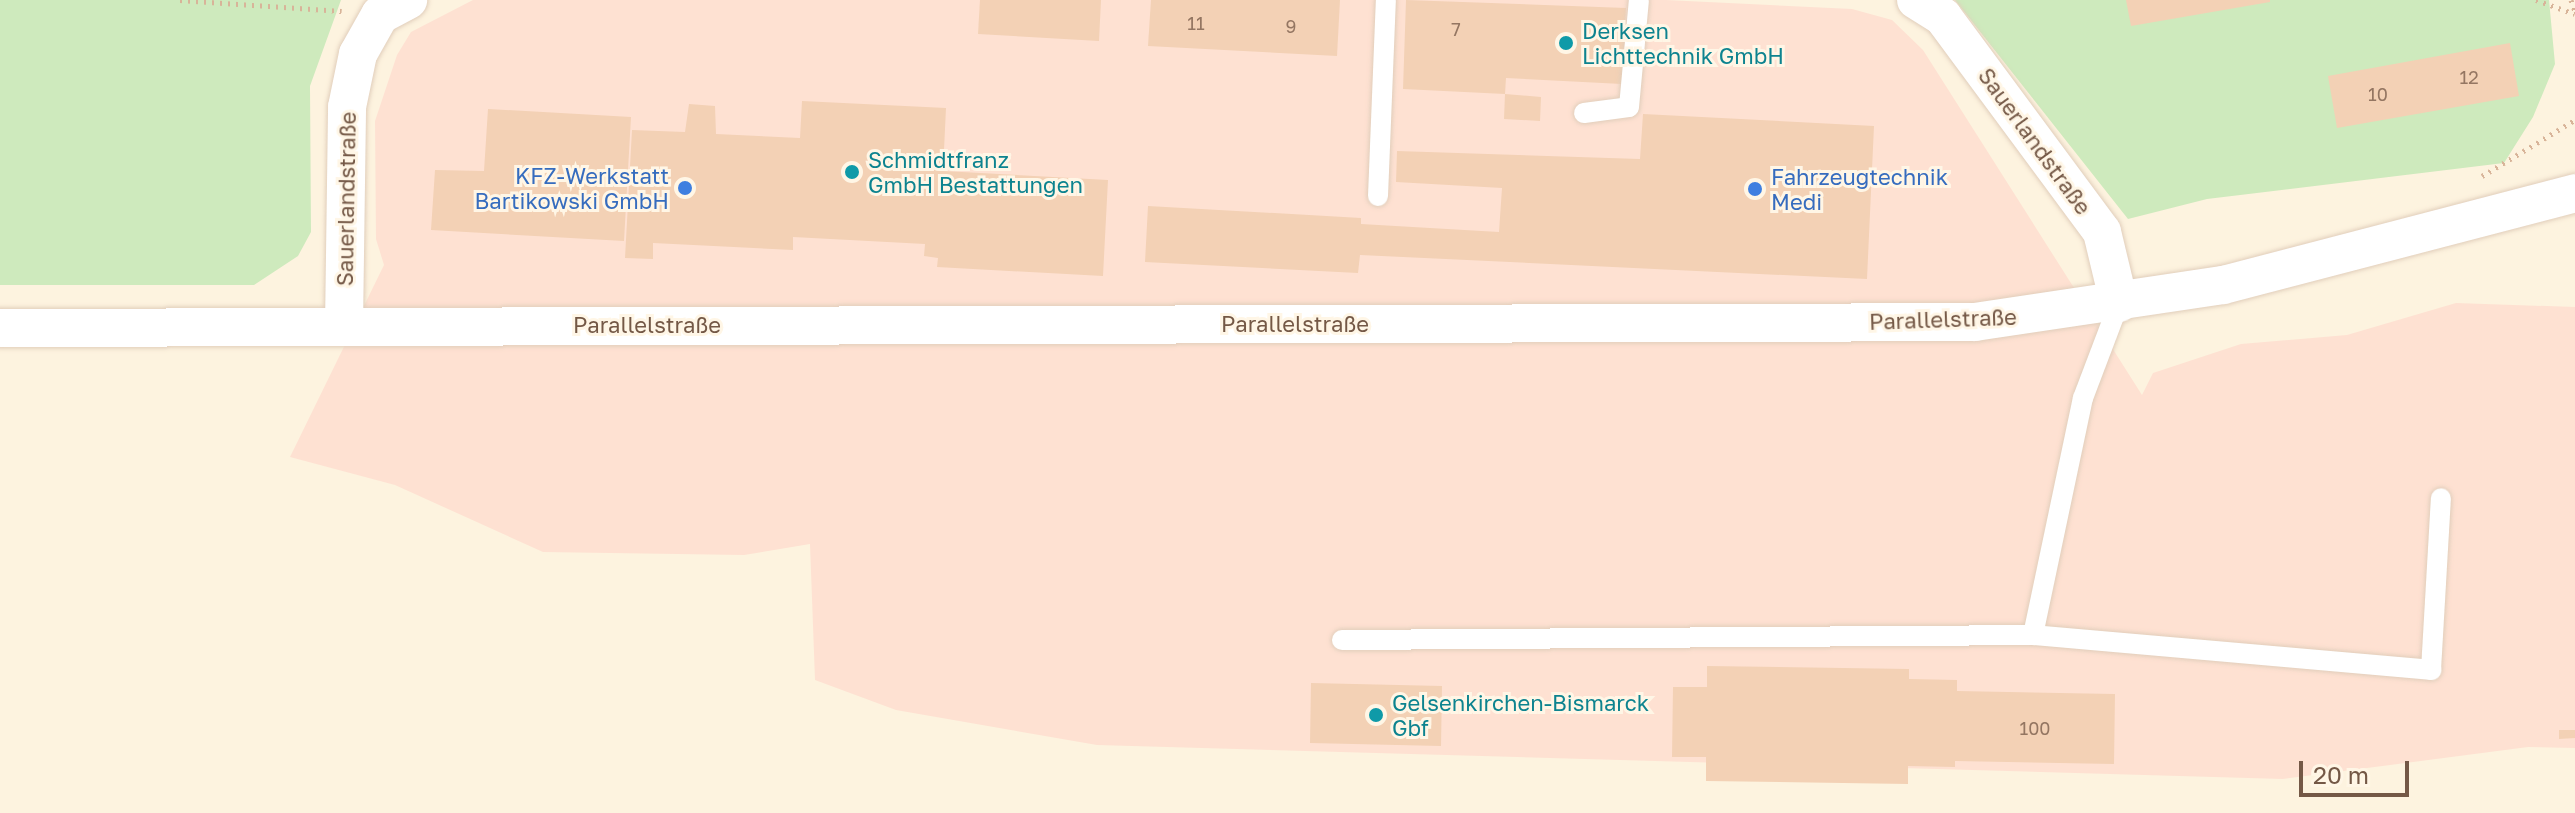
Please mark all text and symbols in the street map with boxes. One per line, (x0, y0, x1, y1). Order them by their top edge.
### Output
house number: 11 (1187, 12, 1205, 34)
house number: 9 (1286, 15, 1296, 37)
place label: Derksen Lichttechnik GmbH (1582, 17, 1784, 68)
house number: 7 (1451, 18, 1461, 40)
marker: Derksen Lichttechnik GmbH (1557, 34, 1575, 52)
street label: Sauerlandstraße (1973, 63, 2097, 219)
house number: 12 (2459, 66, 2479, 88)
house number: 10 (2368, 83, 2388, 105)
street label: Sauerlandstraße (331, 112, 361, 286)
place label: Schmidtfranz GmbH Bestattungen (868, 146, 1083, 198)
place label: KFZ-Werkstatt Bartikowski GmbH (475, 162, 669, 214)
marker: Schmidtfranz GmbH Bestattungen (843, 163, 861, 181)
place label: Fahrzeugtechnik Medi (1771, 163, 1948, 214)
marker: KFZ-Werkstatt Bartikowski GmbH (676, 179, 694, 197)
marker: Fahrzeugtechnik Medi (1746, 180, 1764, 198)
street label: Parallelstraße (1869, 303, 2017, 335)
street label: Parallelstraße (1221, 311, 1369, 337)
street label: Parallelstraße (573, 312, 721, 338)
place label: Gelsenkirchen-Bismarck Gbf (1392, 689, 1649, 740)
marker: Gelsenkirchen-Bismarck Gbf (1367, 706, 1385, 724)
house number: 100 (2019, 717, 2051, 739)
scale bar (2303, 745, 2413, 795)
text: 20 m (2313, 760, 2369, 789)

